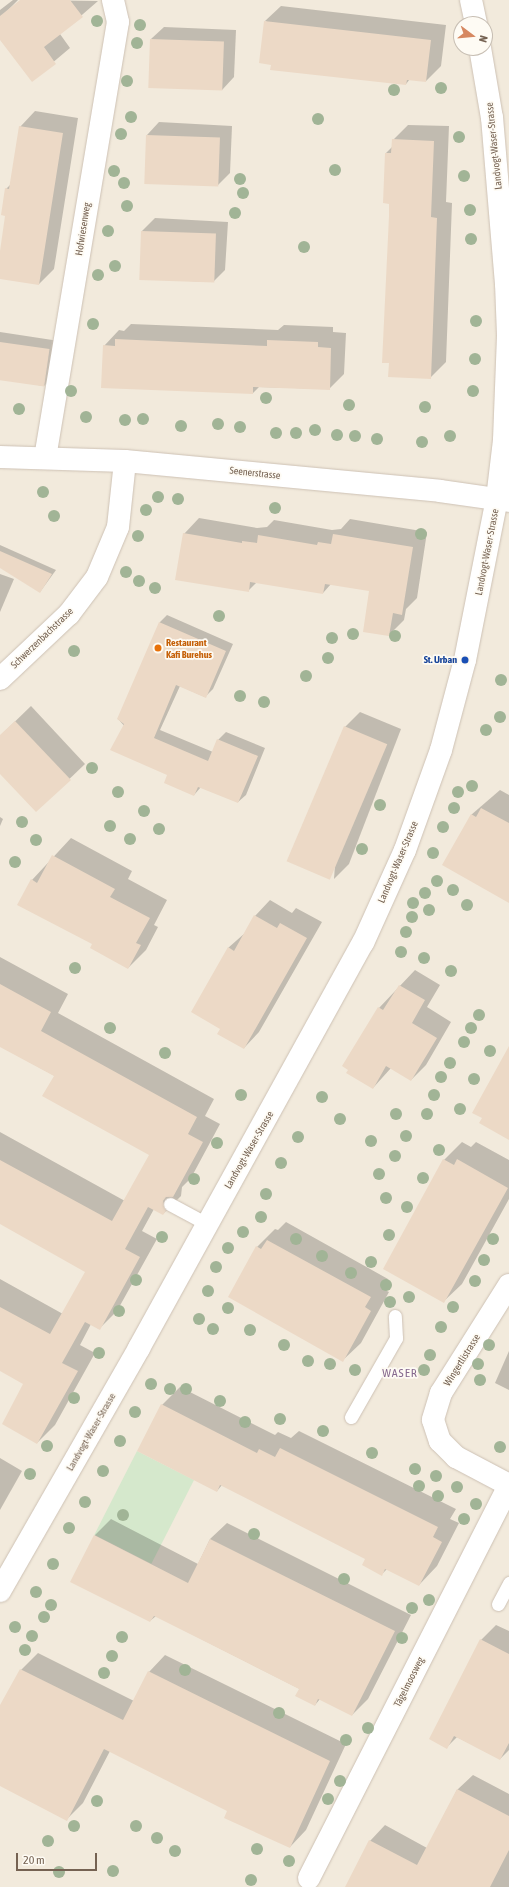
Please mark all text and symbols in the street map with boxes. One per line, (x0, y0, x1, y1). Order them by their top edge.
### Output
north arrow (453, 16, 493, 56)
text: N (477, 34, 490, 44)
street label: Landvogt-Waser-Strasse (483, 102, 505, 190)
street label: Hofwiesenweg (73, 202, 93, 256)
street label: Seenerstrasse (229, 464, 281, 482)
street label: Landvogt-Waser-Strasse (473, 508, 501, 596)
street label: Schwerzenbachstrasse (8, 605, 76, 671)
place label: Restaurant Kafi Burehus (166, 636, 212, 660)
marker: Restaurant Kafi Burehus (153, 643, 163, 653)
place label: St. Urban (424, 654, 457, 666)
marker: St. Urban (460, 655, 470, 665)
street label: Landvogt-Waser-Strasse (375, 819, 421, 905)
street label: Landvogt-Waser-Strasse (222, 1109, 276, 1191)
street label: Wingertlistrasse (441, 1332, 483, 1388)
district label: WASER (382, 1367, 418, 1381)
street label: Landvogt-Waser-Strasse (64, 1391, 118, 1473)
street label: Tägelmoosweg (391, 1655, 427, 1709)
scale bar (18, 1845, 99, 1871)
text: 20 m (23, 1853, 45, 1867)

